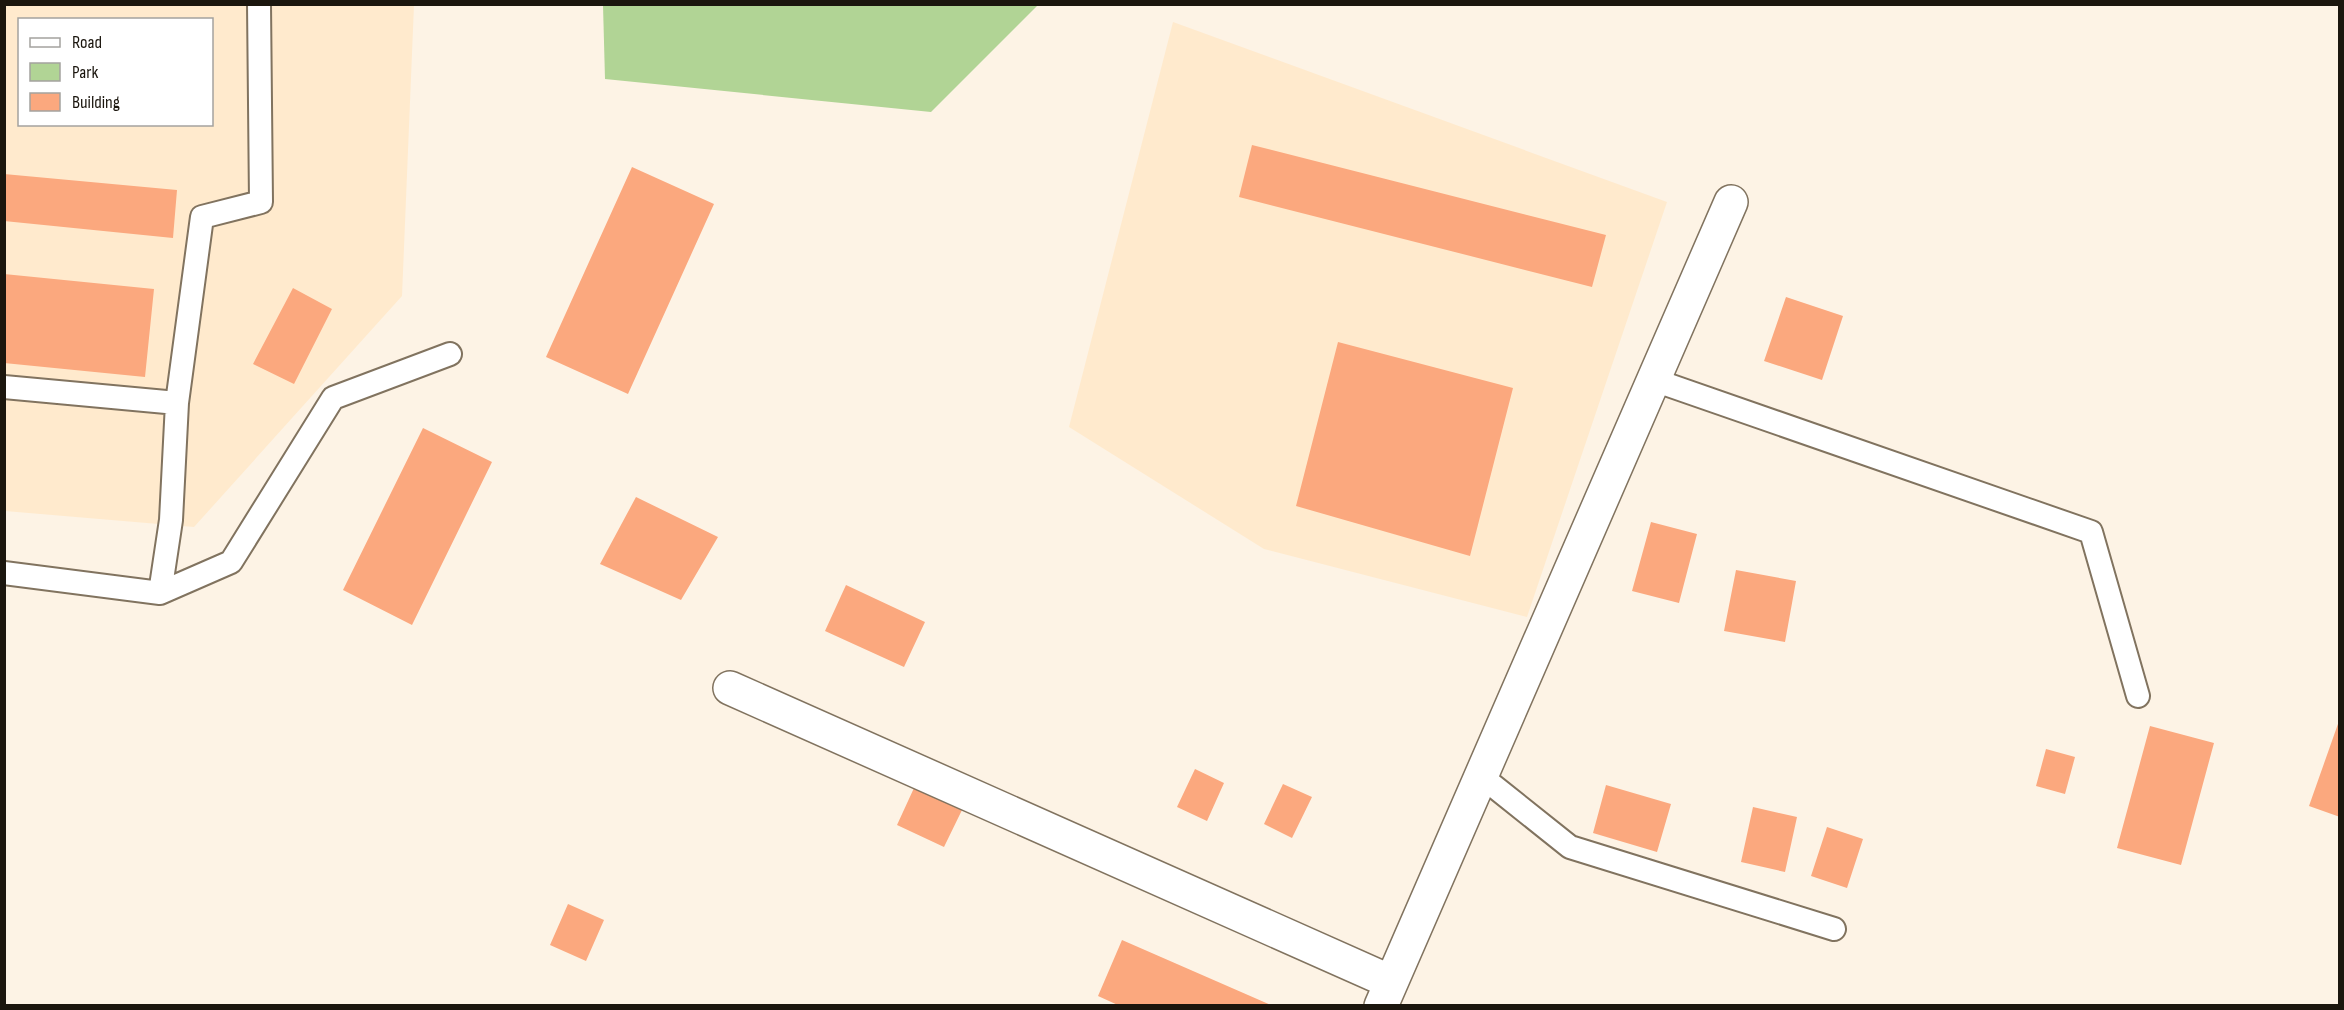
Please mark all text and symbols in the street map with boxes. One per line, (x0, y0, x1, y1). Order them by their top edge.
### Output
legend (18, 18, 213, 126)
text: Road (72, 32, 102, 53)
text: Park (72, 62, 98, 83)
text: Building (72, 92, 120, 113)

